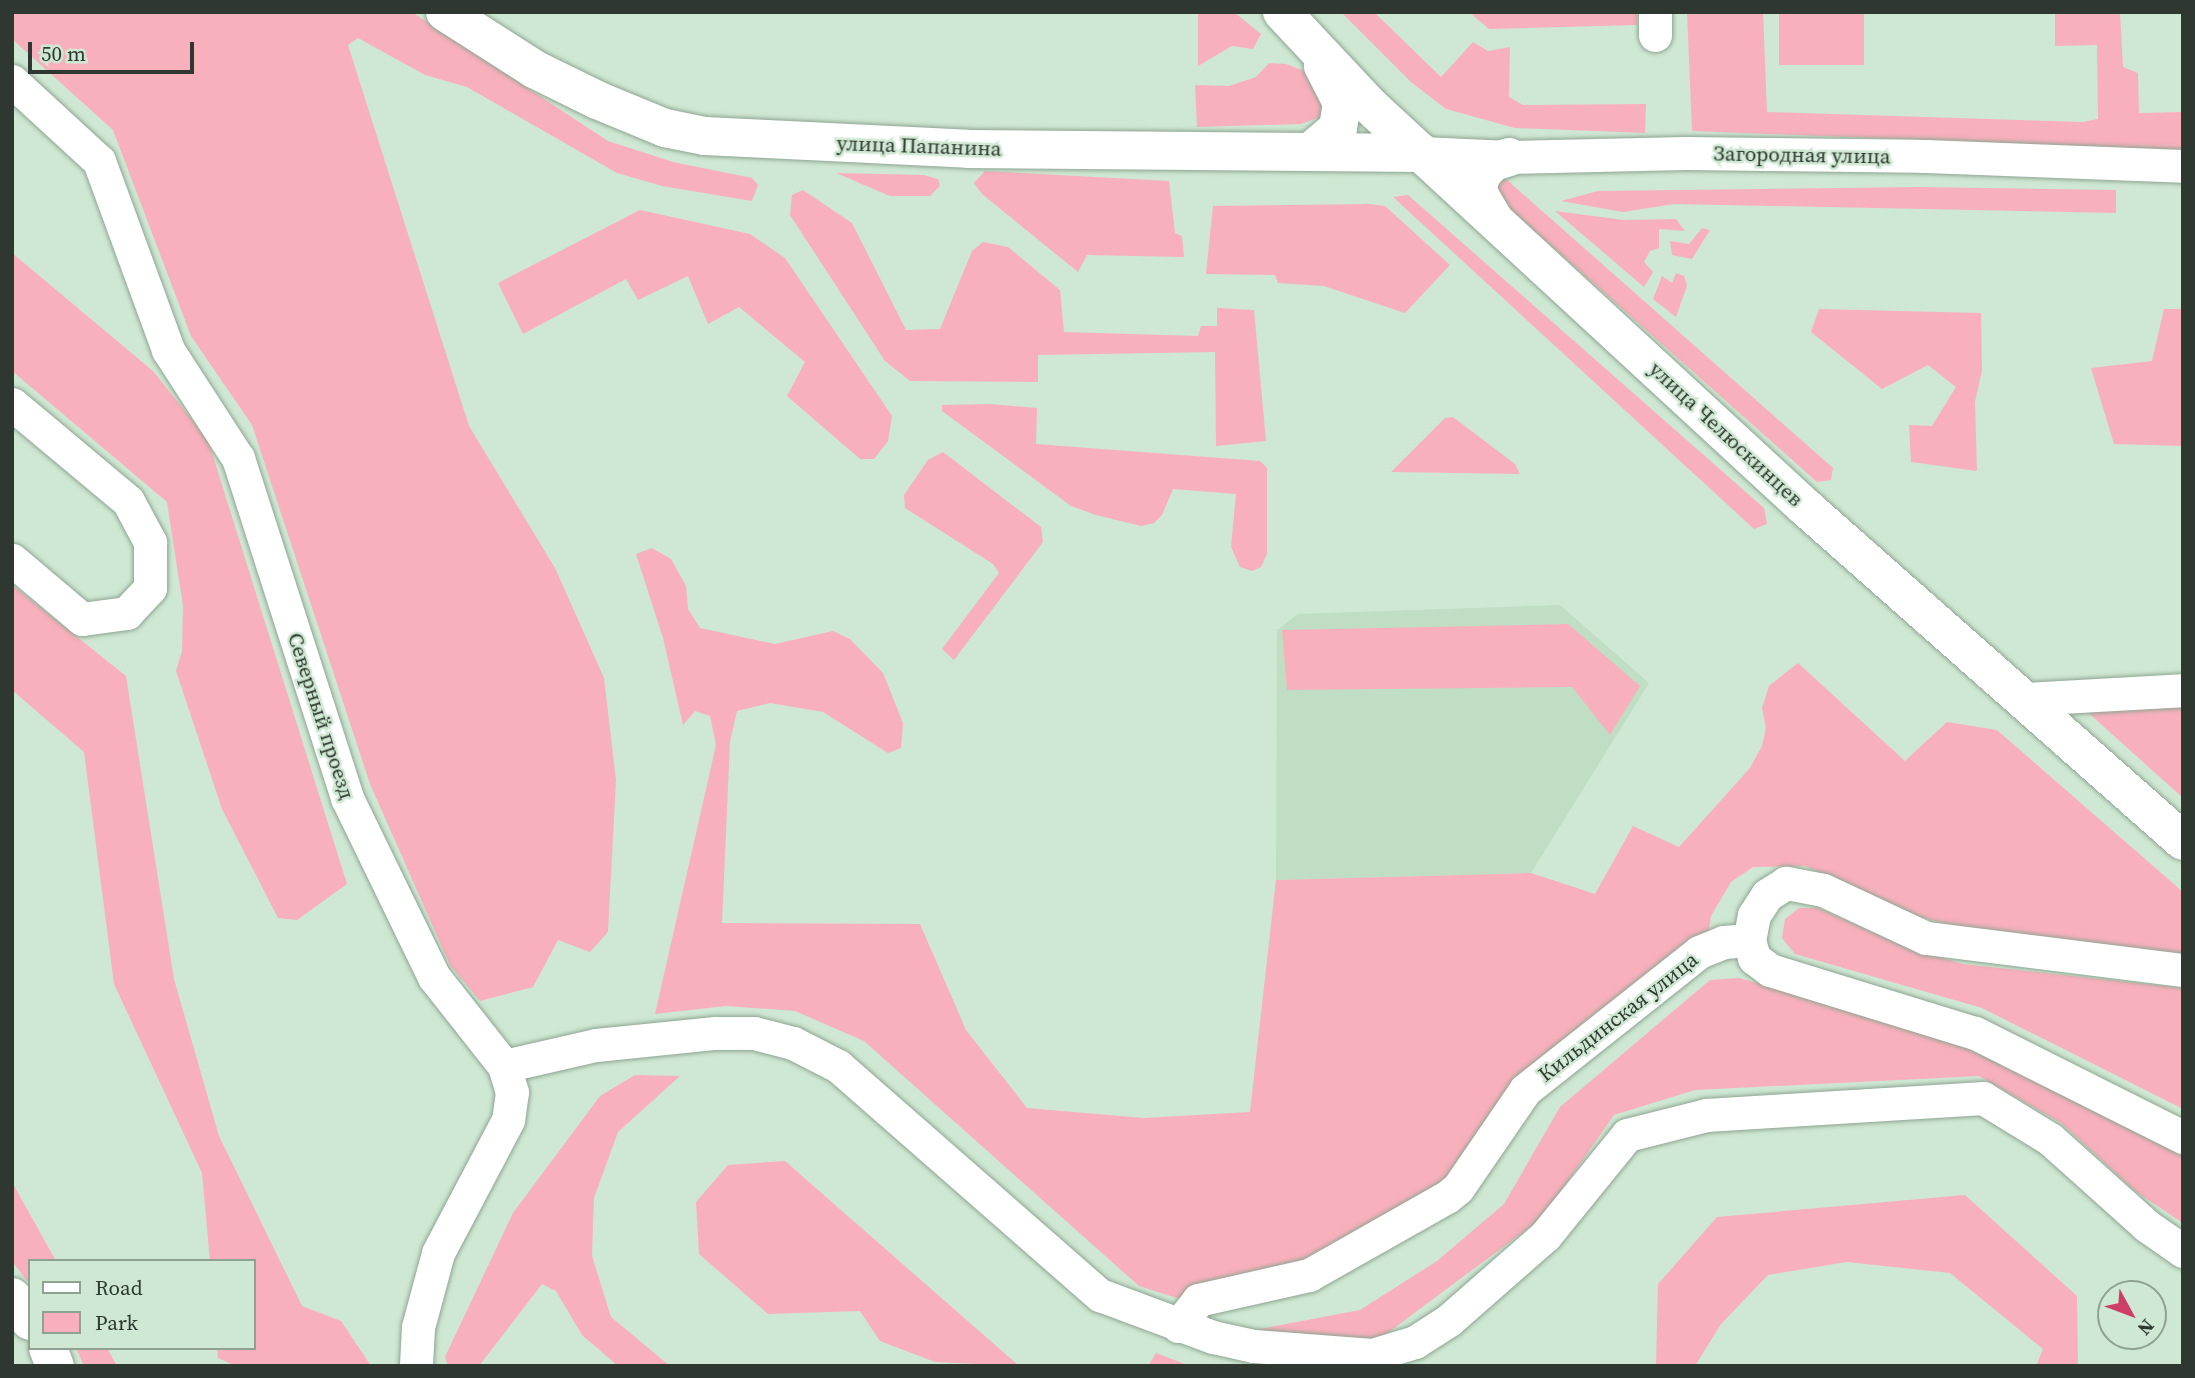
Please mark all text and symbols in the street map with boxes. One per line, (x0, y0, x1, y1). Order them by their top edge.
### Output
scale bar (32, 28, 198, 72)
text: 50 m (41, 39, 86, 68)
street label: улица Папанина (836, 131, 1002, 161)
street label: Загородная улица (1713, 141, 1891, 169)
street label: улица Челюскинцев (1644, 356, 1808, 512)
street label: Северный проезд (282, 630, 360, 802)
street label: Кильдинская улица (1533, 947, 1703, 1087)
legend (28, 1259, 256, 1350)
text: Road (95, 1273, 143, 1302)
north arrow (2097, 1280, 2167, 1350)
text: Park (95, 1308, 138, 1337)
text: N (2132, 1314, 2161, 1341)

